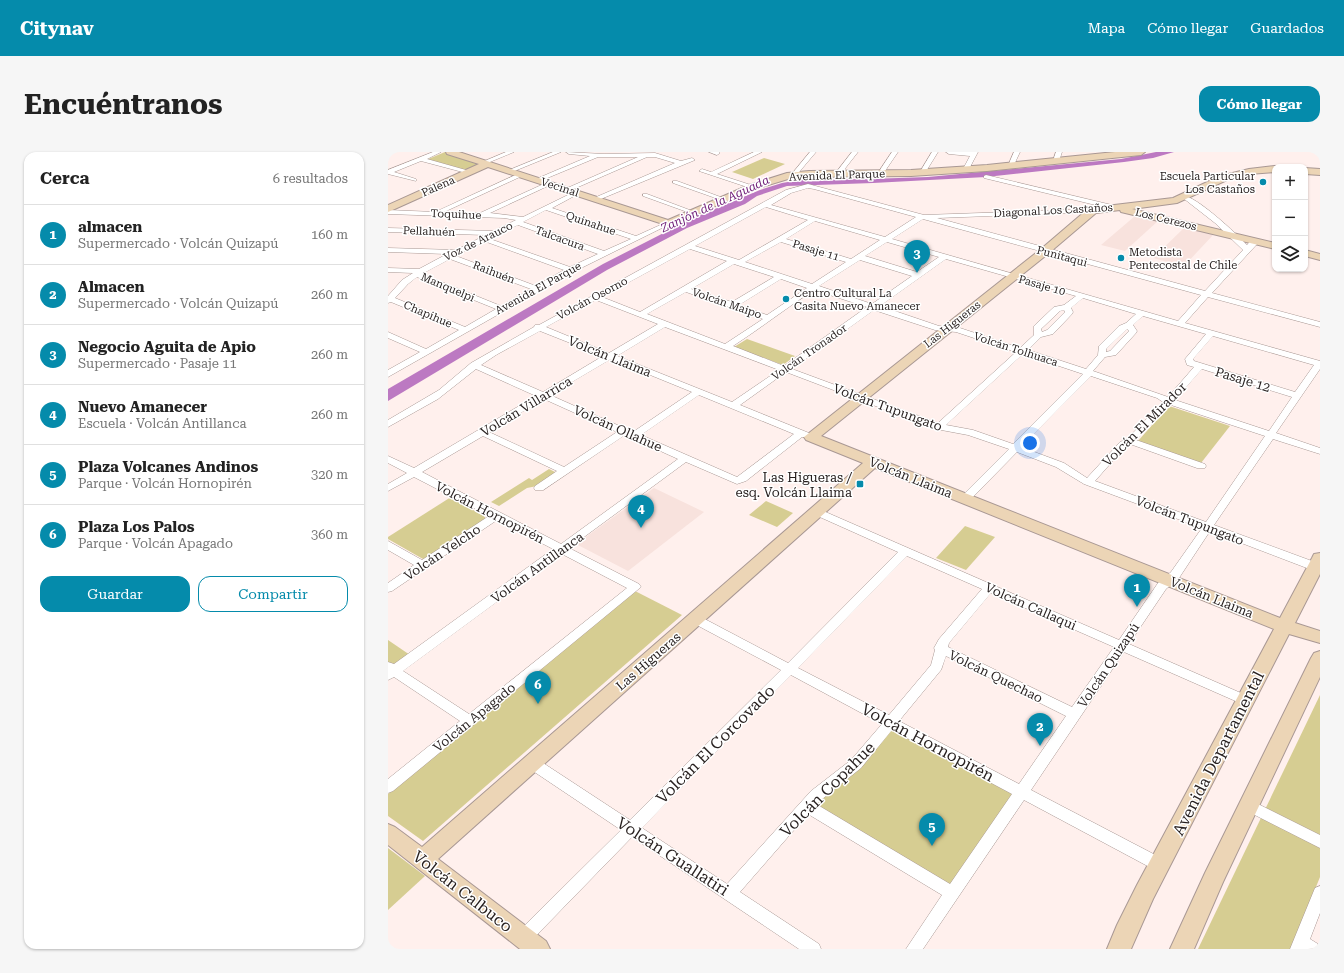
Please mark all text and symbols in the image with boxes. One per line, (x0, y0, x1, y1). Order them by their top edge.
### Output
text: Citynav (20, 17, 94, 40)
text: Mapa (1088, 20, 1125, 36)
text: Cómo llegar (1147, 20, 1228, 36)
text: Guardados (1250, 20, 1324, 36)
button: Cómo llegar (1199, 86, 1320, 122)
text: Encuéntranos (24, 88, 222, 121)
map controls (1272, 164, 1308, 272)
button: + (1272, 164, 1308, 200)
street label: Avenida El Parque (789, 167, 885, 184)
text: Cerca (40, 168, 90, 188)
place label: Escuela Particular Los Castaños (1160, 170, 1255, 196)
text: 6 resultados (273, 171, 348, 186)
street label: Palena (419, 173, 457, 200)
water label: Zanjón de la Aguada (658, 173, 771, 236)
street label: Vecinal (539, 175, 581, 200)
marker: Escuela Particular Los Castaños (1258, 177, 1268, 187)
button: − (1272, 200, 1308, 236)
street label: Diagonal Los Castaños (993, 201, 1113, 220)
street label: Los Cerezos (1134, 206, 1198, 233)
street label: Toquihue (430, 207, 482, 222)
street label: Quinahue (564, 209, 618, 238)
text: almacen (78, 218, 142, 236)
street label: Voz de Arauco (441, 219, 515, 264)
street label: Pellahuén (403, 224, 455, 239)
street label: Talcacura (533, 224, 586, 253)
text: 1 (49, 227, 57, 242)
text: 160 m (311, 227, 348, 242)
text: Supermercado · Volcán Quizapú (78, 236, 278, 251)
button: layers (1272, 236, 1308, 272)
street label: Pasaje 11 (791, 237, 841, 264)
pin: 3 (904, 240, 930, 273)
street label: Punitaqui (1035, 243, 1089, 270)
place label: Metodista Pentecostal de Chile (1129, 246, 1237, 272)
marker: Metodista Pentecostal de Chile (1116, 253, 1126, 263)
street label: Raihuén (471, 259, 517, 286)
street label: Avenida El Parque (493, 259, 583, 317)
street label: Manquelpi (419, 270, 477, 305)
street label: Pasaje 10 (1017, 273, 1067, 298)
street label: Volcán Osorno (555, 274, 630, 323)
text: Almacen (78, 278, 145, 296)
street label: Volcán Maipo (690, 285, 764, 322)
text: 2 (49, 287, 57, 302)
text: 260 m (311, 287, 348, 302)
place label: Centro Cultural La Casita Nuevo Amanecer (794, 287, 921, 313)
marker: Centro Cultural La Casita Nuevo Amanecer (781, 294, 791, 304)
text: Supermercado · Volcán Quizapú (78, 296, 278, 311)
street label: Chapihue (402, 298, 454, 331)
street label: Las Higueras (921, 298, 983, 351)
street label: Volcán Tronador (769, 321, 850, 383)
street label: Volcán Tolhuaca (972, 330, 1060, 369)
street label: Volcán Llaima (566, 333, 654, 380)
text: Negocio Aguita de Apio (78, 338, 256, 356)
text: 3 (49, 347, 57, 362)
text: 260 m (311, 347, 348, 362)
text: Supermercado · Pasaje 11 (78, 356, 237, 371)
street label: Pasaje 12 (1213, 364, 1272, 395)
street label: Volcán Villarrica (478, 373, 575, 440)
street label: Volcán El Mirador (1099, 379, 1190, 469)
street label: Volcán Tupungato (831, 381, 944, 434)
text: Nuevo Amanecer (78, 398, 207, 416)
street label: Volcán Ollahue (571, 402, 664, 455)
text: 4 (49, 407, 57, 422)
text: 260 m (311, 407, 348, 422)
text: Escuela · Volcán Antillanca (78, 416, 247, 431)
your location (1020, 433, 1040, 453)
street label: Volcán Llaima (867, 454, 955, 501)
text: Plaza Volcanes Andinos (78, 458, 258, 476)
text: 5 (49, 467, 57, 482)
text: 320 m (311, 467, 348, 482)
place label: Las Higueras / esq. Volcán Llaima (736, 470, 853, 500)
text: Parque · Volcán Hornopirén (78, 476, 252, 491)
street label: Volcán Hornopirén (433, 478, 547, 547)
marker: Las Higueras / esq. Volcán Llaima (855, 479, 865, 489)
street label: Volcán Tupungato (1134, 493, 1246, 548)
pin: 4 (628, 495, 654, 528)
text: Plaza Los Palos (78, 518, 195, 536)
street label: Volcán Yelcho (401, 521, 483, 583)
text: 6 (49, 527, 57, 542)
text: 360 m (311, 527, 348, 542)
street label: Volcán Antillanca (488, 529, 586, 606)
text: Parque · Volcán Apagado (78, 536, 233, 551)
pin: 1 (1124, 574, 1150, 607)
street label: Volcán Llaima (1168, 574, 1256, 621)
button: Guardar (40, 576, 190, 612)
button: Compartir (198, 576, 348, 612)
street label: Volcán Callaqui (983, 580, 1079, 633)
street label: Volcán Quizapú (1075, 620, 1142, 710)
street label: Las Higueras (613, 629, 684, 694)
street label: Volcán Quechao (946, 647, 1045, 706)
street label: Avenida Departamental (1169, 668, 1268, 838)
pin: 6 (525, 671, 551, 704)
street label: Volcán Apagado (430, 680, 518, 755)
street label: Volcán El Corcovado (652, 681, 779, 808)
street label: Volcán Hornopirén (858, 699, 998, 786)
pin: 2 (1027, 713, 1053, 746)
street label: Volcán Copahue (776, 738, 879, 841)
street label: Volcán Guallatiri (613, 813, 732, 900)
pin: 5 (919, 813, 945, 846)
street label: Volcán Calbuco (409, 847, 516, 936)

